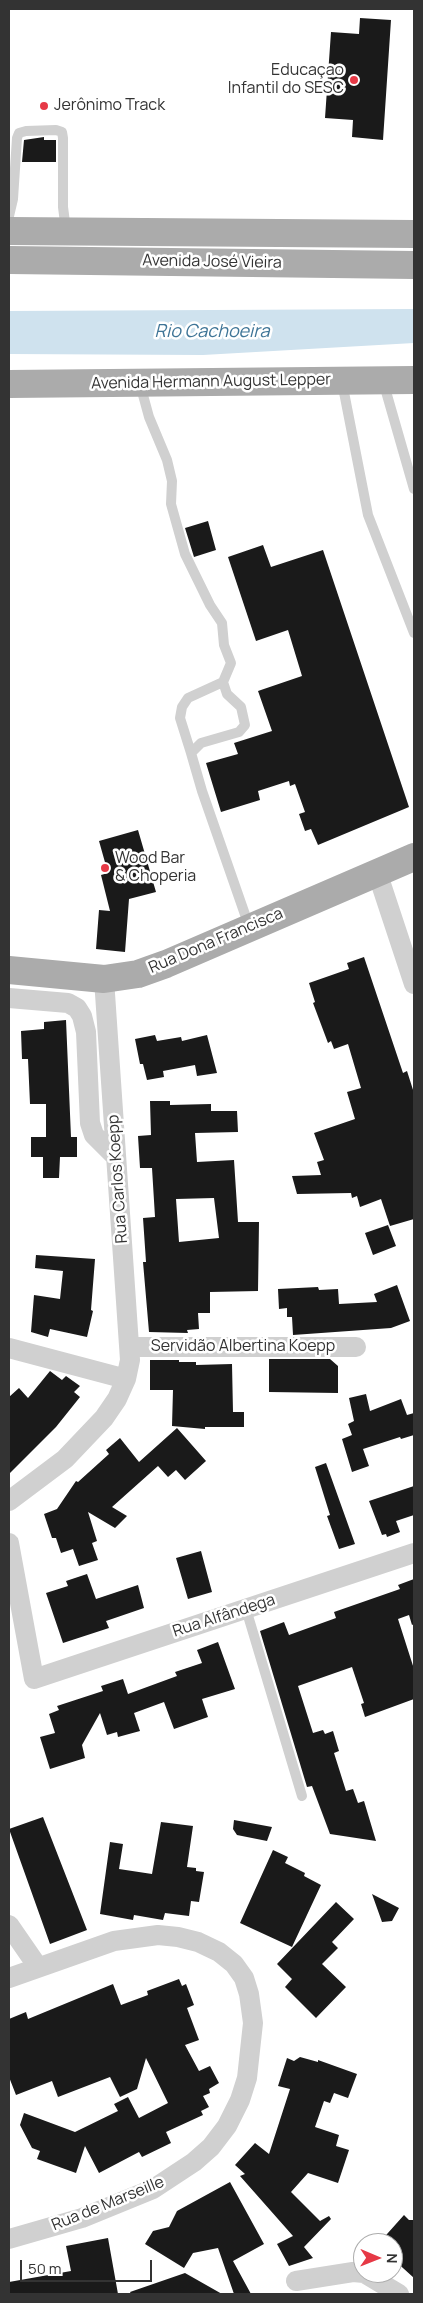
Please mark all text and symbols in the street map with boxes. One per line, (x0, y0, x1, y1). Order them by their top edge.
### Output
place label: Educaçao Infantil do SESC (228, 61, 344, 99)
marker: Educaçao Infantil do SESC (348, 74, 360, 86)
place label: Jerônimo Track (54, 96, 165, 116)
marker: Jerônimo Track (38, 100, 50, 112)
street label: Avenida José Vieira (142, 251, 282, 273)
water label: Rio Cachoeira (155, 321, 269, 343)
street label: Avenida Hermann August Lepper (91, 370, 331, 394)
place label: Wood Bar & Choperia (115, 849, 196, 887)
marker: Wood Bar & Choperia (99, 862, 111, 874)
street label: Rua Dona Francisca (146, 904, 286, 978)
street label: Rua Carlos Koepp (104, 1114, 132, 1244)
street label: Servidão Albertina Koepp (151, 1337, 335, 1357)
street label: Rua Alfândega (170, 1590, 278, 1642)
street label: Rua de Marseille (49, 2173, 167, 2235)
north arrow (353, 2233, 403, 2283)
scale bar (22, 2250, 155, 2282)
text: N (383, 2253, 402, 2263)
text: 50 m (28, 2258, 62, 2279)

